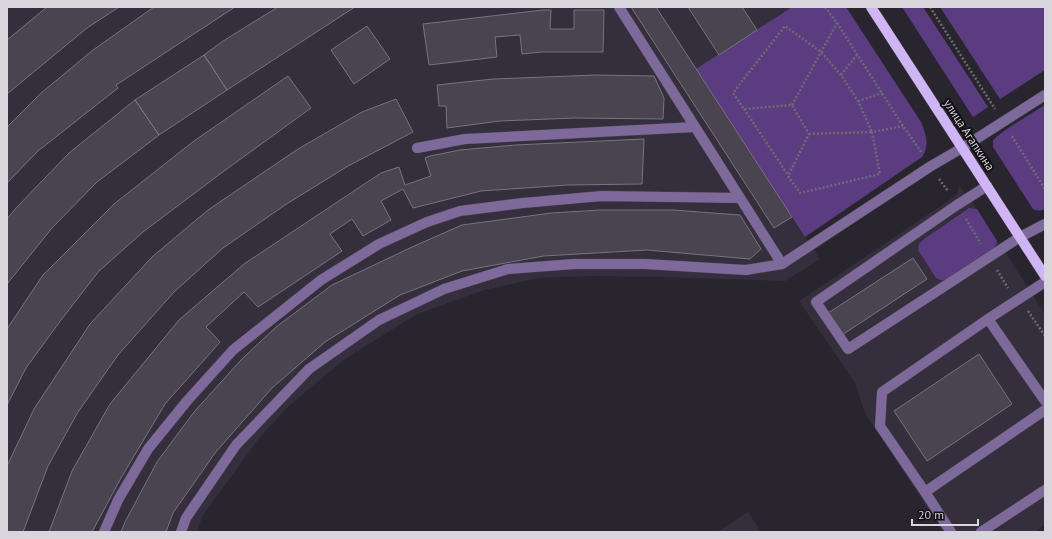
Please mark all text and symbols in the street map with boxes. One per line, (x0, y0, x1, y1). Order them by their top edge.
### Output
street label: улица Агапкина (941, 96, 998, 173)
scale bar (912, 501, 978, 527)
text: 20 m (918, 507, 944, 522)

